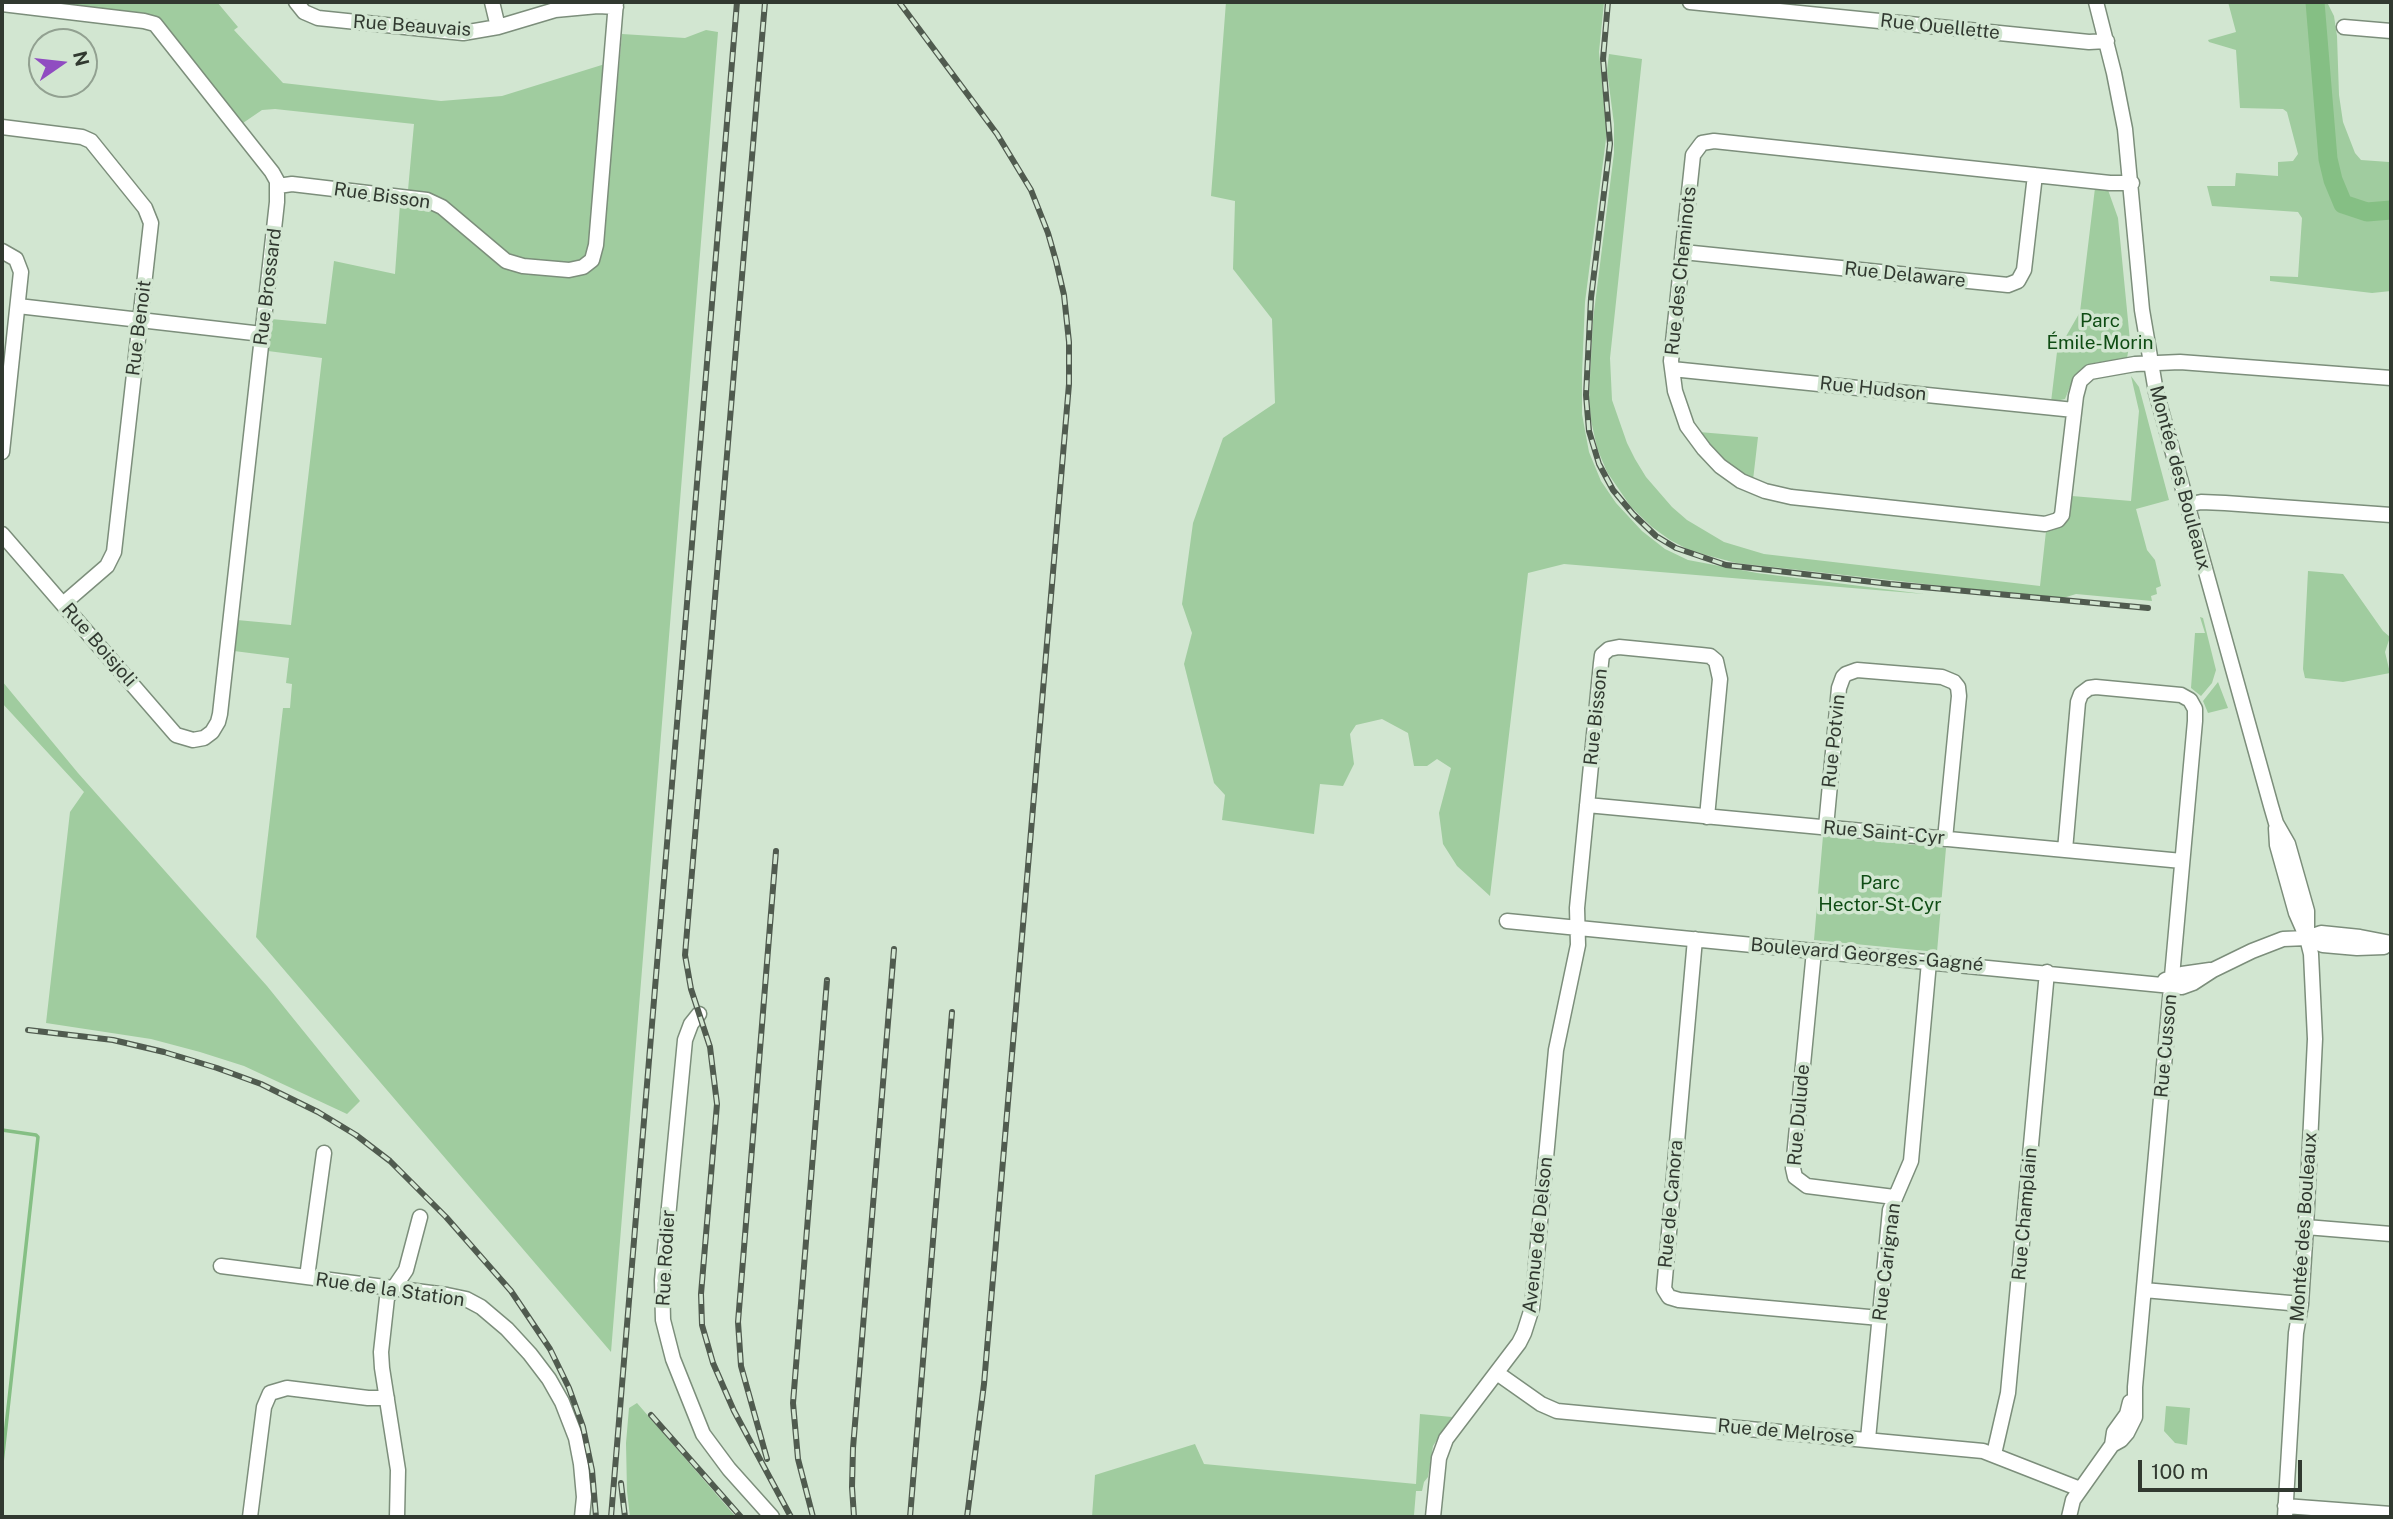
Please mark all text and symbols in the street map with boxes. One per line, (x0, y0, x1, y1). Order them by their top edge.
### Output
street label: Rue Ouellette (1879, 9, 2001, 45)
street label: Rue Beauvais (352, 11, 472, 41)
north arrow (28, 28, 98, 98)
text: N (69, 49, 94, 68)
street label: Rue Bisson (332, 178, 432, 214)
street label: Rue des Cheminots (1661, 185, 1701, 357)
street label: Rue Brossard (249, 227, 287, 347)
street label: Rue Delaware (1843, 257, 1967, 293)
street label: Rue Benoit (122, 279, 156, 377)
park label: Parc Émile-Morin (2047, 310, 2153, 354)
street label: Rue Hudson (1818, 372, 1928, 406)
street label: Montée des Bouleaux (2144, 383, 2216, 573)
street label: Rue Boisjoli (57, 599, 141, 691)
street label: Rue Bisson (1580, 667, 1612, 767)
street label: Rue Potvin (1818, 693, 1850, 789)
street label: Rue Saint-Cyr (1822, 816, 1946, 850)
park label: Parc Hector-St-Cyr (1818, 872, 1942, 916)
street label: Boulevard Georges-Gagné (1750, 933, 1984, 977)
street label: Rue Cusson (2150, 993, 2182, 1099)
street label: Rue Dulude (1783, 1063, 1815, 1167)
street label: Montée des Bouleaux (2286, 1131, 2322, 1323)
street label: Rue de Canora (1654, 1139, 1688, 1269)
street label: Rue Champlain (2008, 1147, 2042, 1281)
street label: Avenue de Delson (1518, 1156, 1558, 1314)
street label: Rue Carignan (1868, 1202, 1906, 1322)
street label: Rue Rodier (652, 1209, 680, 1307)
street label: Rue de la Station (314, 1268, 466, 1312)
street label: Rue de Melrose (1717, 1415, 1855, 1449)
scale bar (2141, 1446, 2306, 1490)
text: 100 m (2151, 1459, 2208, 1484)

